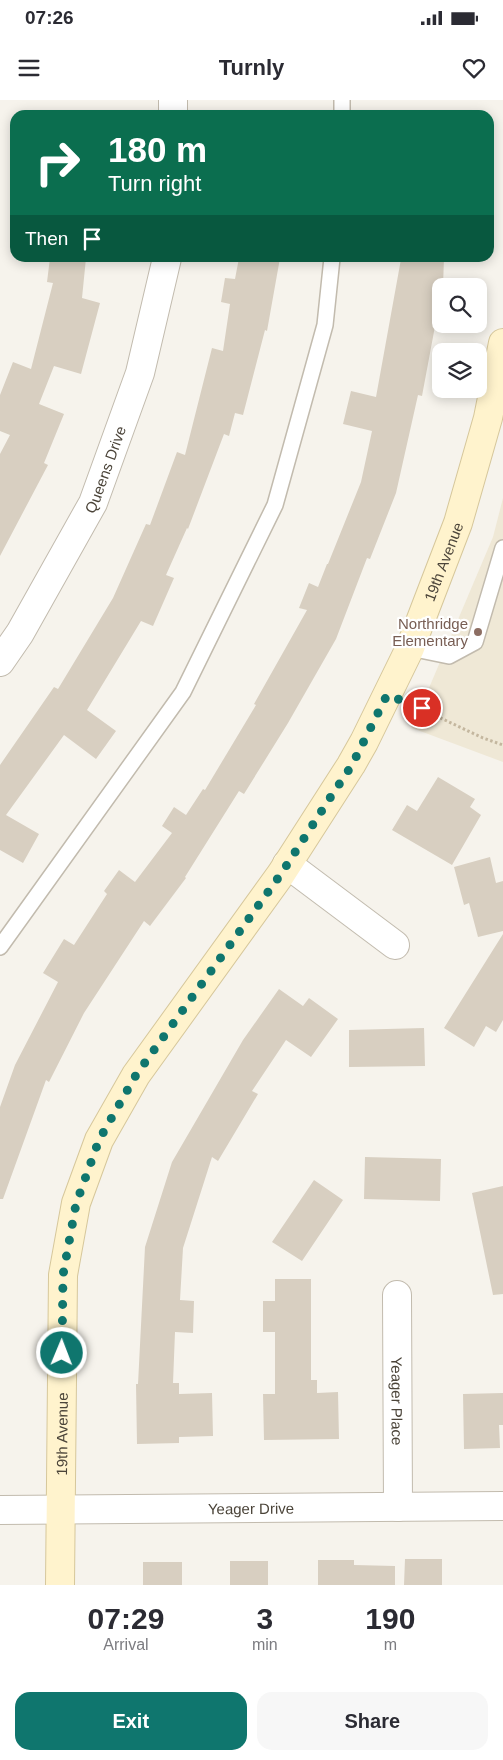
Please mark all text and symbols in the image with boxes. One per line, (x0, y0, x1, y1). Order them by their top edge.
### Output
text: 07:26 (25, 7, 74, 28)
icon: menu (15, 54, 43, 82)
icon: heart (460, 54, 488, 82)
text: Turnly (219, 55, 284, 80)
icon: right (25, 130, 90, 195)
text: 180 m (108, 130, 207, 169)
text: Turn right (108, 171, 201, 196)
icon: arrive (78, 225, 106, 253)
text: Then (25, 228, 68, 249)
map controls (432, 278, 487, 398)
button: search (432, 278, 487, 333)
button: layers (432, 343, 487, 398)
street label: Queens Drive (81, 423, 129, 516)
street label: 19th Avenue (420, 520, 466, 604)
place label: Northridge Elementary (392, 615, 468, 649)
marker: Northridge Elementary (472, 626, 484, 638)
pin (401, 687, 443, 729)
icon: arrive (408, 694, 436, 722)
position arrow (35, 1326, 87, 1378)
street label: Yeager Place (389, 1357, 406, 1445)
street label: 19th Avenue (53, 1392, 70, 1476)
street label: Yeager Drive (208, 1499, 294, 1517)
text: 07:29 (88, 1602, 164, 1635)
text: 3 (256, 1602, 273, 1635)
text: 190 (365, 1602, 415, 1635)
text: Arrival (103, 1636, 149, 1653)
text: min (252, 1636, 278, 1653)
text: m (384, 1636, 397, 1653)
button: Exit (15, 1692, 247, 1750)
button: Share (257, 1692, 488, 1750)

